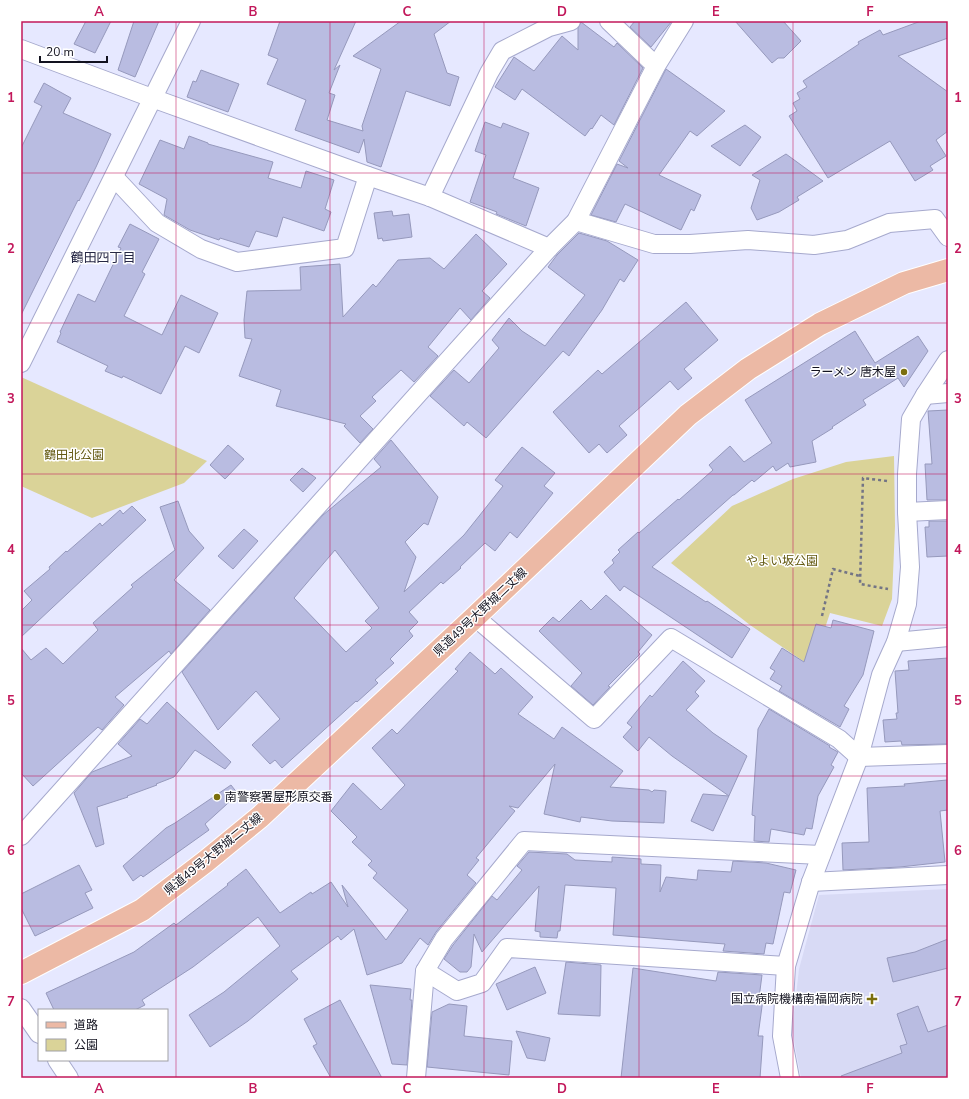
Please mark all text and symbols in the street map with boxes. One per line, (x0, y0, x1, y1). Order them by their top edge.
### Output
text: A (94, 3, 104, 21)
text: B (249, 3, 258, 21)
text: C (403, 3, 412, 21)
text: D (557, 3, 567, 21)
text: E (712, 3, 720, 21)
text: F (866, 3, 874, 21)
scale bar (40, 38, 107, 64)
text: 20 m (46, 44, 74, 60)
text: 1 (7, 89, 15, 107)
text: 1 (954, 89, 962, 107)
text: 2 (7, 240, 15, 258)
text: 2 (954, 240, 962, 258)
district label: 鶴田四丁目 (70, 249, 136, 267)
place label: ラーメン 唐木屋 (809, 364, 896, 380)
marker: ラーメン 唐木屋 (899, 367, 909, 377)
text: 3 (7, 390, 15, 408)
text: 3 (954, 390, 962, 408)
park label: 鶴田北公園 (44, 447, 104, 463)
text: 4 (7, 541, 15, 559)
text: 4 (954, 541, 962, 559)
park label: やよい坂公園 (746, 553, 818, 569)
street label: 県道49号大野城二丈線 (430, 564, 530, 660)
text: 5 (7, 692, 15, 710)
text: 5 (954, 692, 962, 710)
place label: 南警察署屋形原交番 (225, 789, 333, 805)
marker: 南警察署屋形原交番 (212, 792, 222, 802)
street label: 県道49号大野城二丈線 (160, 809, 266, 899)
text: 6 (7, 842, 15, 860)
text: 6 (954, 842, 962, 860)
place label: 国立病院機構南福岡病院 (731, 991, 863, 1007)
text: 7 (7, 993, 15, 1011)
marker: 国立病院機構南福岡病院 (866, 993, 878, 1005)
text: 7 (954, 993, 962, 1011)
legend (38, 1009, 168, 1061)
text: 道路 (74, 1017, 98, 1033)
text: 公園 (74, 1037, 98, 1053)
text: A (94, 1080, 104, 1098)
text: B (249, 1080, 258, 1098)
text: C (403, 1080, 412, 1098)
text: D (557, 1080, 567, 1098)
text: E (712, 1080, 720, 1098)
text: F (866, 1080, 874, 1098)

